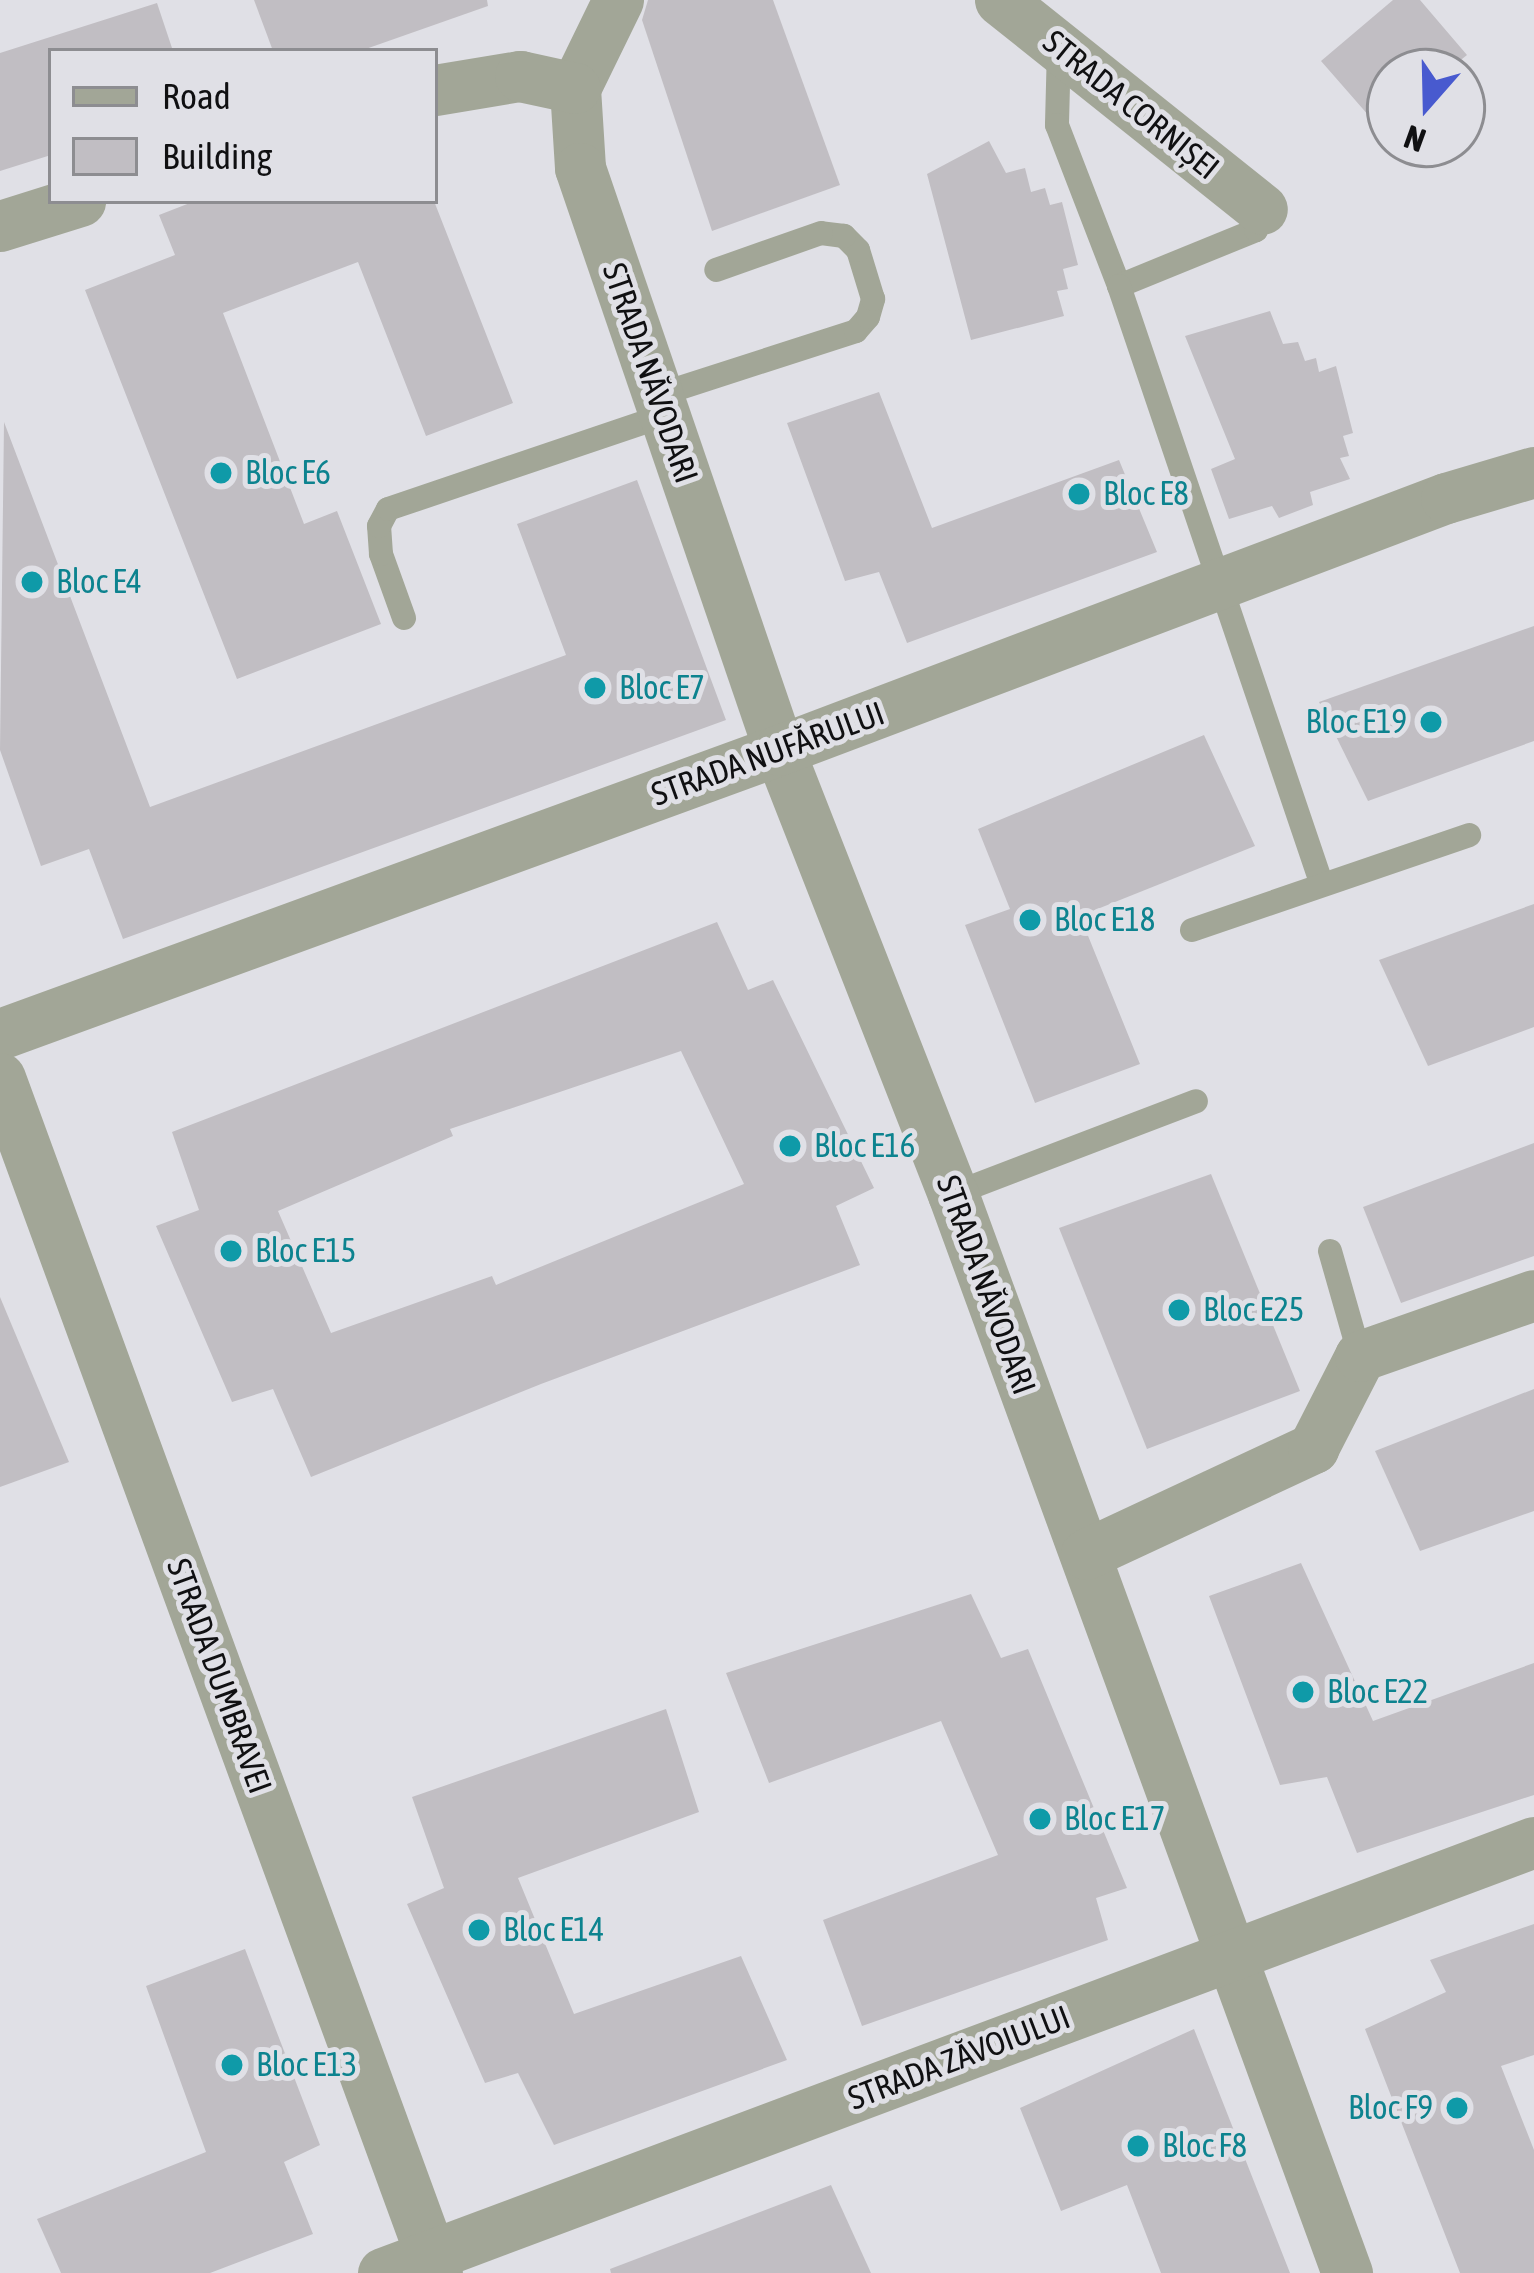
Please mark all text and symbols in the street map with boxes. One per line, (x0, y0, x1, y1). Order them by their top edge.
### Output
street label: STRADA CORNIȘEI (1035, 22, 1227, 188)
legend (48, 48, 438, 204)
north arrow (1366, 48, 1486, 168)
text: Road (162, 75, 231, 117)
text: N (1399, 118, 1430, 160)
text: Building (162, 135, 272, 177)
street label: STRADA NĂVODARI (594, 258, 706, 488)
place label: Bloc E6 (245, 453, 331, 493)
marker: Bloc E6 (208, 460, 234, 486)
place label: Bloc E8 (1103, 474, 1189, 514)
marker: Bloc E8 (1066, 481, 1092, 507)
place label: Bloc E4 (56, 562, 142, 602)
marker: Bloc E4 (19, 569, 45, 595)
place label: Bloc E7 (619, 668, 705, 708)
marker: Bloc E7 (582, 675, 608, 701)
street label: STRADA NUFĂRULUI (646, 694, 890, 814)
place label: Bloc E19 (1306, 702, 1407, 742)
marker: Bloc E19 (1418, 709, 1444, 735)
place label: Bloc E18 (1054, 900, 1155, 940)
marker: Bloc E18 (1017, 907, 1043, 933)
place label: Bloc E16 (814, 1126, 915, 1166)
marker: Bloc E16 (777, 1133, 803, 1159)
street label: STRADA NĂVODARI (928, 1170, 1044, 1400)
place label: Bloc E15 (255, 1231, 356, 1271)
marker: Bloc E15 (218, 1238, 244, 1264)
place label: Bloc E25 (1203, 1290, 1304, 1330)
marker: Bloc E25 (1166, 1297, 1192, 1323)
street label: STRADA DUMBRAVEI (158, 1553, 280, 1799)
place label: Bloc E22 (1327, 1672, 1428, 1712)
marker: Bloc E22 (1290, 1679, 1316, 1705)
place label: Bloc E17 (1064, 1799, 1165, 1839)
marker: Bloc E17 (1027, 1806, 1053, 1832)
place label: Bloc E14 (503, 1910, 604, 1950)
marker: Bloc E14 (466, 1917, 492, 1943)
street label: STRADA ZĂVOIULUI (843, 1998, 1075, 2118)
place label: Bloc E13 (256, 2045, 357, 2085)
marker: Bloc E13 (219, 2052, 245, 2078)
place label: Bloc F9 (1348, 2088, 1433, 2128)
marker: Bloc F9 (1444, 2095, 1470, 2121)
place label: Bloc F8 (1162, 2126, 1247, 2166)
marker: Bloc F8 (1125, 2133, 1151, 2159)

